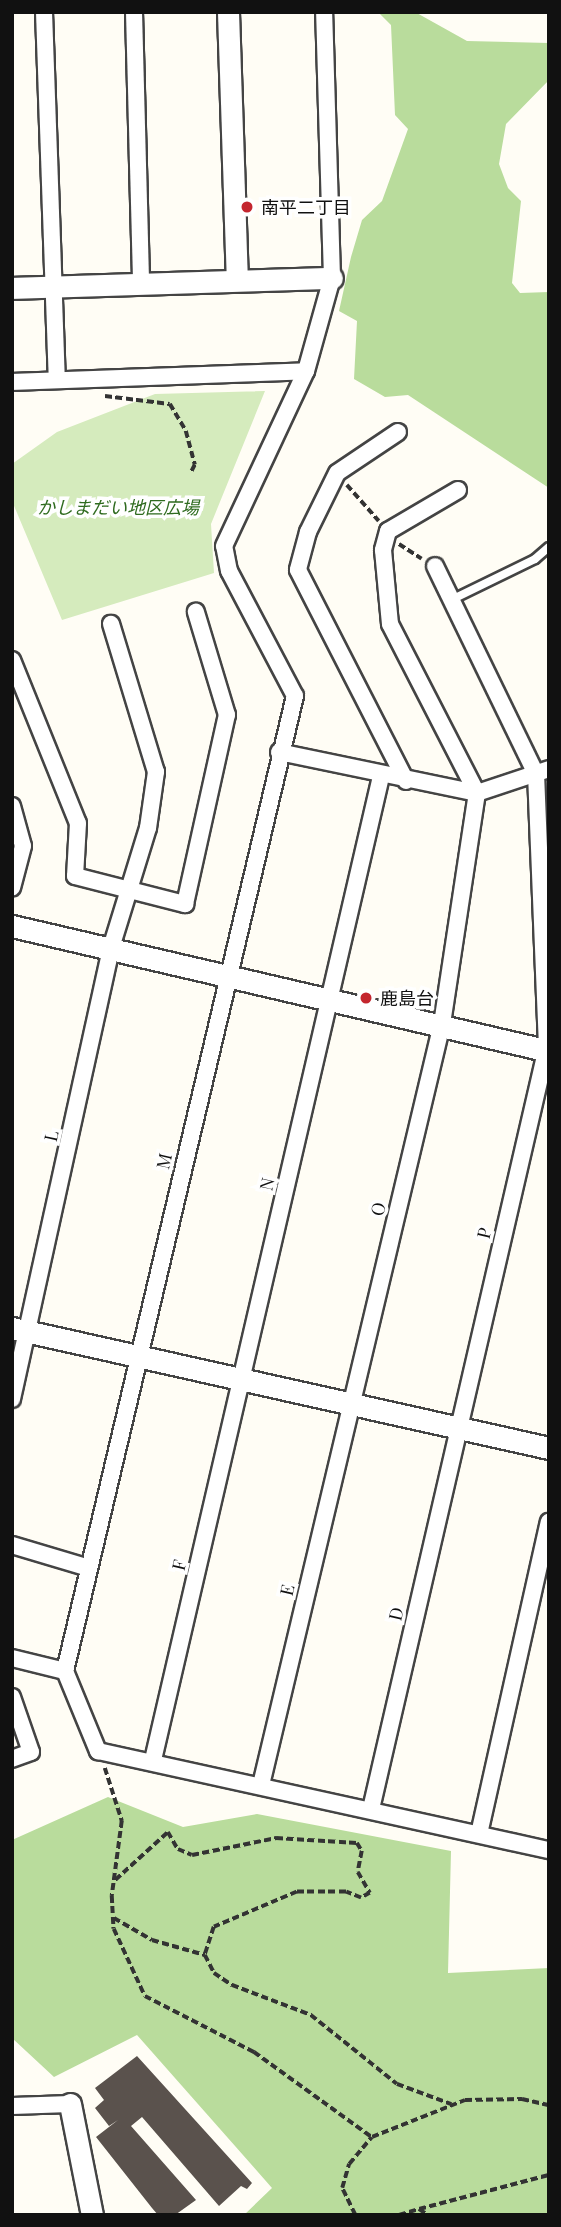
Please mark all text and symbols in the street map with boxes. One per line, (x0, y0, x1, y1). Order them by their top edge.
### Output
place label: 南平二丁目 (261, 196, 351, 218)
marker: 南平二丁目 (239, 199, 255, 215)
park label: かしまだい地区広場 (37, 496, 199, 518)
place label: 鹿島台 (380, 987, 434, 1009)
marker: 鹿島台 (358, 990, 374, 1006)
street label: L (39, 1129, 63, 1143)
street label: M (152, 1151, 176, 1171)
street label: N (255, 1175, 279, 1193)
street label: O (366, 1200, 390, 1218)
street label: P (472, 1225, 496, 1241)
street label: F (167, 1558, 191, 1572)
street label: E (275, 1582, 299, 1598)
street label: D (384, 1605, 408, 1623)

